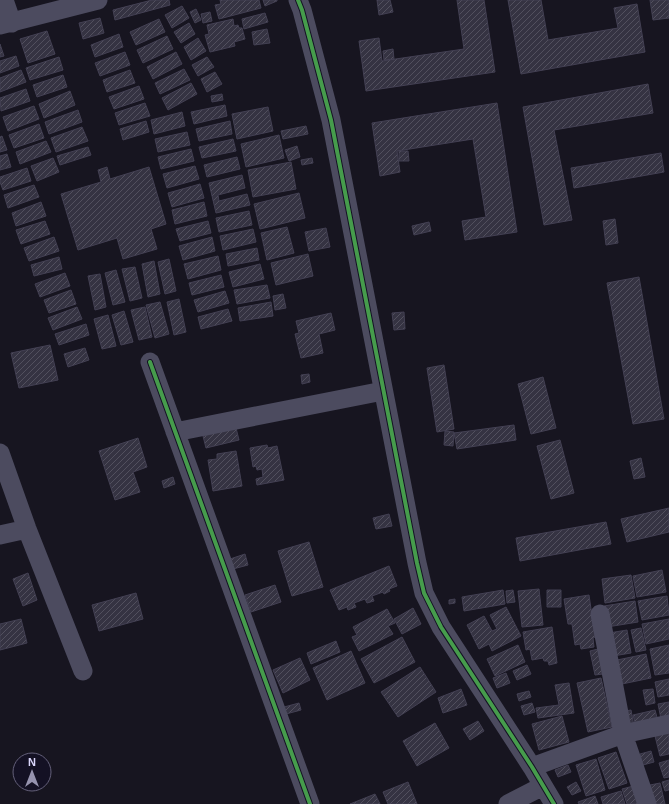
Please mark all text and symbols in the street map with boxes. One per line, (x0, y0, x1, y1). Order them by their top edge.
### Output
north arrow (12, 752, 52, 792)
text: N (28, 756, 36, 768)

